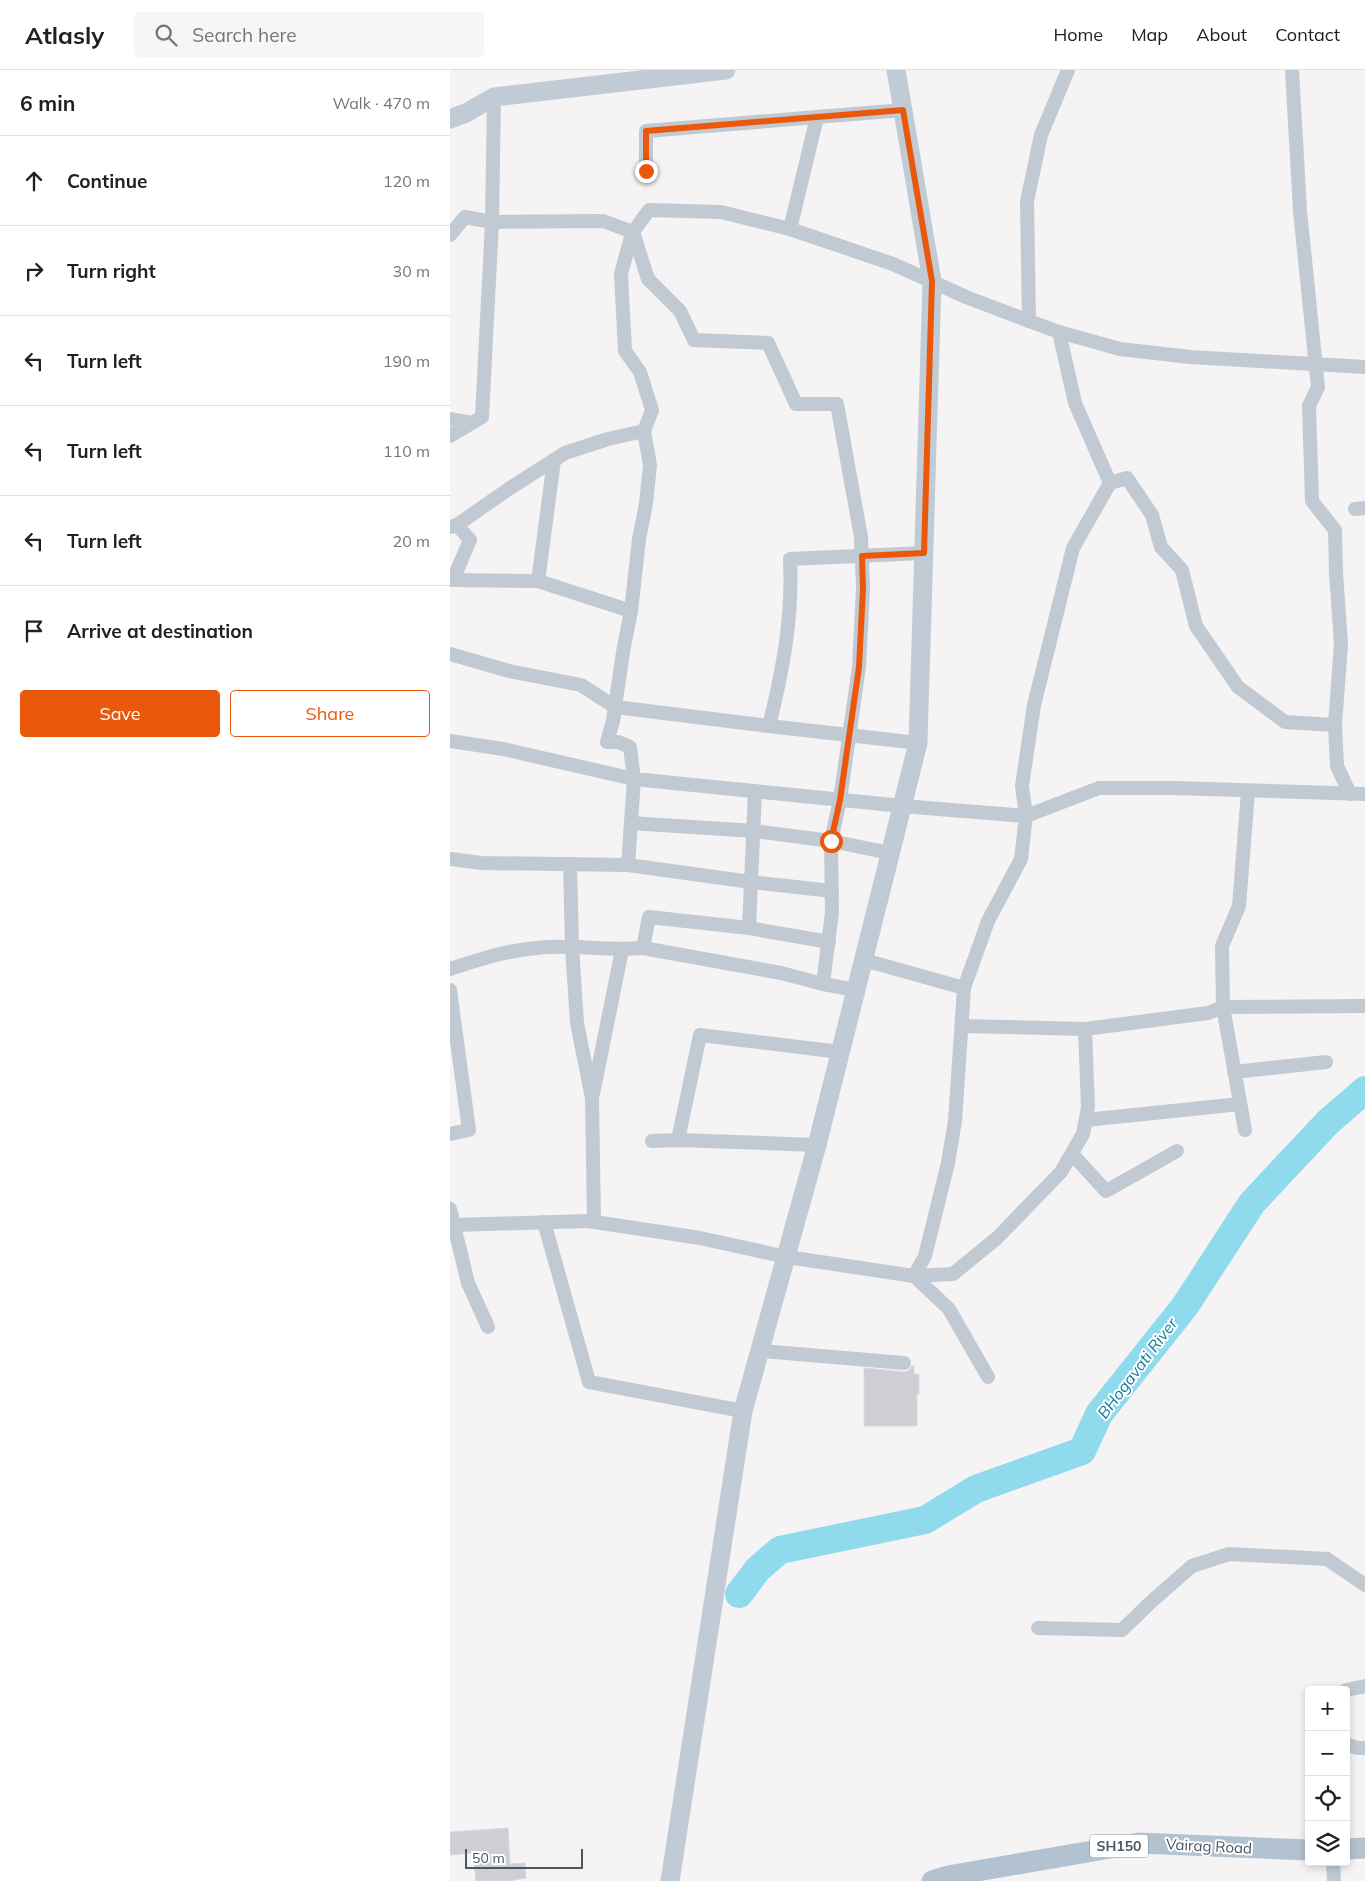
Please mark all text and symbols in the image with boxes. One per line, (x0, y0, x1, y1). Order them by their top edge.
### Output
search box (134, 12, 484, 57)
text: Atlasly (25, 20, 104, 50)
icon: search (152, 21, 180, 49)
text: Search here (192, 23, 297, 47)
text: Home (1053, 23, 1103, 46)
text: Map (1131, 23, 1168, 46)
text: About (1196, 23, 1247, 46)
text: Contact (1275, 23, 1340, 46)
text: 6 min (20, 90, 75, 116)
text: Walk · 470 m (332, 93, 430, 113)
route end (635, 160, 658, 183)
icon: ahead (20, 167, 48, 195)
text: Continue (67, 169, 147, 193)
text: 120 m (383, 171, 430, 191)
icon: right (20, 257, 48, 285)
text: Turn right (67, 259, 156, 283)
text: 30 m (393, 261, 430, 281)
icon: left (20, 347, 48, 375)
text: Turn left (67, 349, 142, 373)
text: 190 m (383, 351, 430, 371)
icon: left (20, 437, 48, 465)
text: Turn left (67, 439, 142, 463)
text: 110 m (383, 441, 430, 461)
icon: left (20, 527, 48, 555)
text: Turn left (67, 529, 142, 553)
text: 20 m (393, 531, 430, 551)
icon: arrive (20, 617, 48, 645)
text: Arrive at destination (67, 619, 253, 643)
button: Save (20, 690, 220, 737)
button: Share (230, 690, 430, 737)
route start (820, 830, 843, 853)
water label: BHogavati River (1093, 1313, 1182, 1422)
map controls (1305, 1686, 1350, 1866)
button: + (1305, 1686, 1350, 1731)
button: − (1305, 1731, 1350, 1776)
button: locate (1305, 1776, 1350, 1821)
button: layers (1305, 1821, 1350, 1866)
road number: SH150 (1090, 1834, 1148, 1858)
street label: Vairag Road (1165, 1834, 1253, 1858)
scale bar (465, 1846, 582, 1869)
text: 50 m (472, 1849, 505, 1867)

